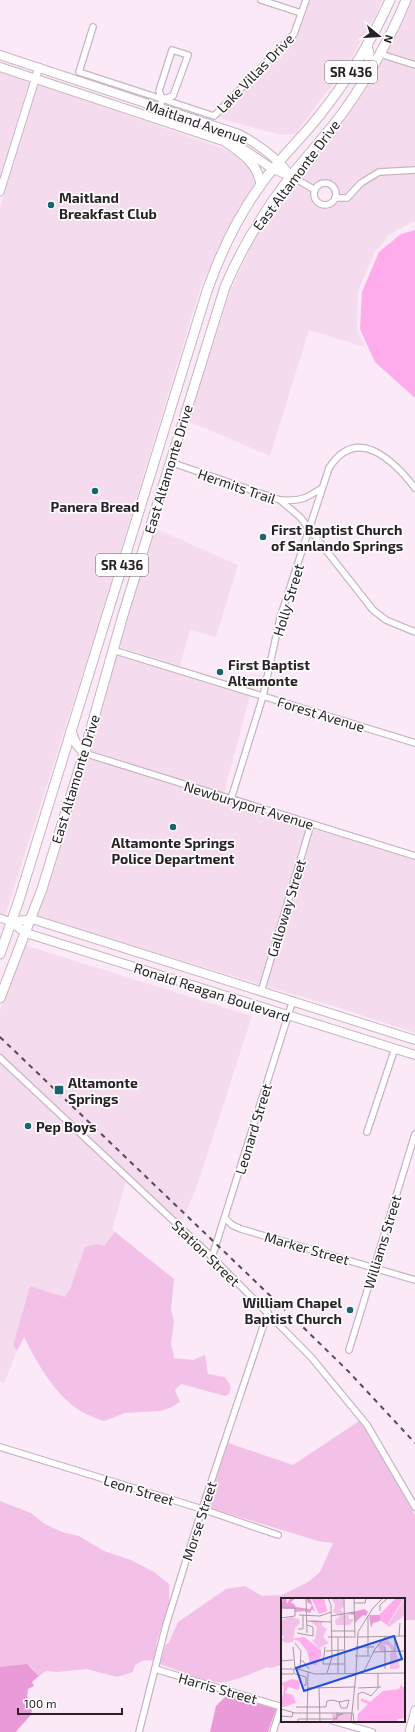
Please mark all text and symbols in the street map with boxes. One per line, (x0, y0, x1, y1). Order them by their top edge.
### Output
north arrow (359, 16, 399, 56)
street label: Lake Villas Drive (213, 30, 297, 116)
text: N (382, 33, 396, 45)
road number: SR 436 (325, 61, 377, 83)
street label: Maitland Avenue (144, 97, 250, 147)
street label: East Altamonte Drive (249, 116, 343, 234)
place label: Maitland Breakfast Club (59, 189, 157, 222)
marker: Maitland Breakfast Club (46, 200, 56, 210)
street label: East Altamonte Drive (140, 402, 196, 536)
street label: Hermits Trail (196, 465, 279, 508)
marker: Panera Bread (90, 486, 100, 496)
place label: Panera Bread (51, 498, 139, 515)
place label: First Baptist Church of Sanlando Springs (271, 521, 403, 554)
marker: First Baptist Church of Sanlando Springs (258, 532, 268, 542)
road number: SR 436 (96, 554, 148, 576)
street label: Holly Street (269, 562, 307, 638)
place label: First Baptist Altamonte (228, 656, 310, 689)
marker: First Baptist Altamonte (215, 667, 225, 677)
street label: Forest Avenue (275, 693, 367, 735)
street label: East Altamonte Drive (47, 712, 103, 846)
street label: Newburyport Avenue (182, 777, 316, 833)
marker: Altamonte Springs Police Department (168, 822, 178, 832)
place label: Altamonte Springs Police Department (111, 834, 235, 867)
street label: Galloway Street (263, 857, 309, 959)
street label: Ronald Reagan Boulevard (132, 959, 292, 1025)
place label: Altamonte Springs (68, 1074, 138, 1107)
street label: Leonard Street (231, 1082, 275, 1176)
marker: Altamonte Springs (53, 1084, 65, 1096)
place label: Pep Boys (36, 1118, 96, 1135)
marker: Pep Boys (23, 1121, 33, 1131)
street label: Williams Street (360, 1193, 404, 1291)
street label: Station Street (169, 1216, 243, 1290)
street label: Marker Street (263, 1228, 351, 1268)
place label: William Chapel Baptist Church (243, 1294, 342, 1327)
marker: William Chapel Baptist Church (345, 1305, 355, 1315)
street label: Leon Street (102, 1471, 176, 1509)
street label: Morse Street (178, 1479, 220, 1563)
inset map (281, 1598, 405, 1722)
street label: Harris Street (177, 1669, 259, 1707)
scale bar (18, 1690, 122, 1716)
text: 100 m (24, 1696, 56, 1710)

